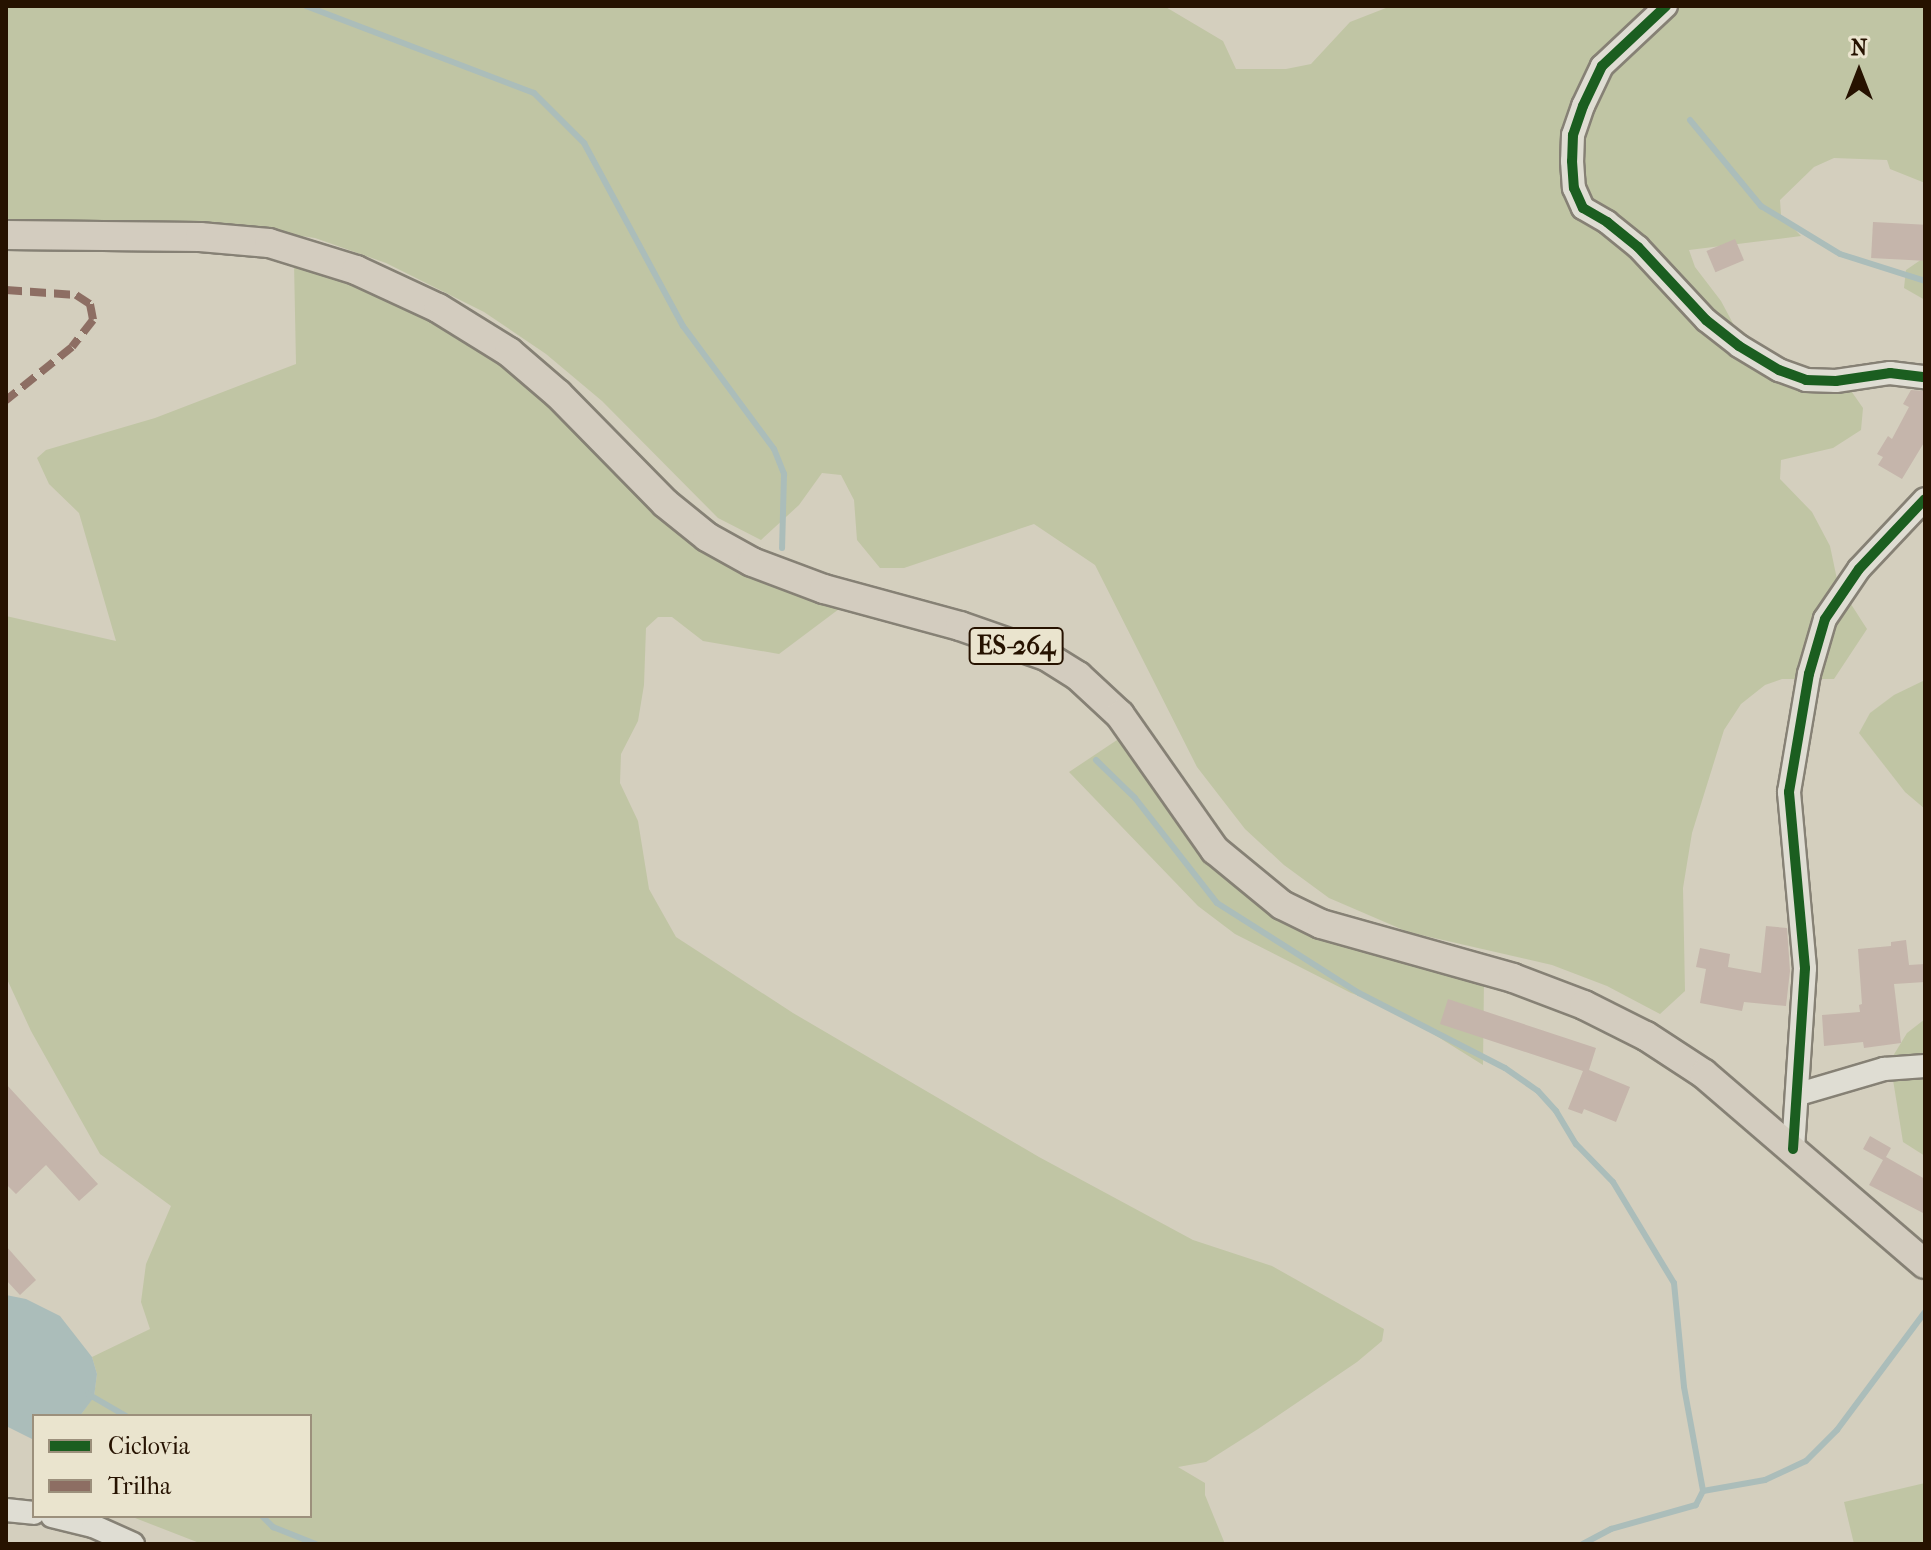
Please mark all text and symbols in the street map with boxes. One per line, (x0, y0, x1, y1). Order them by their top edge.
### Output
north arrow (1819, 32, 1899, 112)
text: N (1851, 35, 1867, 61)
road number: ES-264 (968, 624, 1064, 668)
legend (32, 1414, 312, 1518)
text: Ciclovia (108, 1432, 190, 1460)
text: Trilha (108, 1472, 171, 1500)

